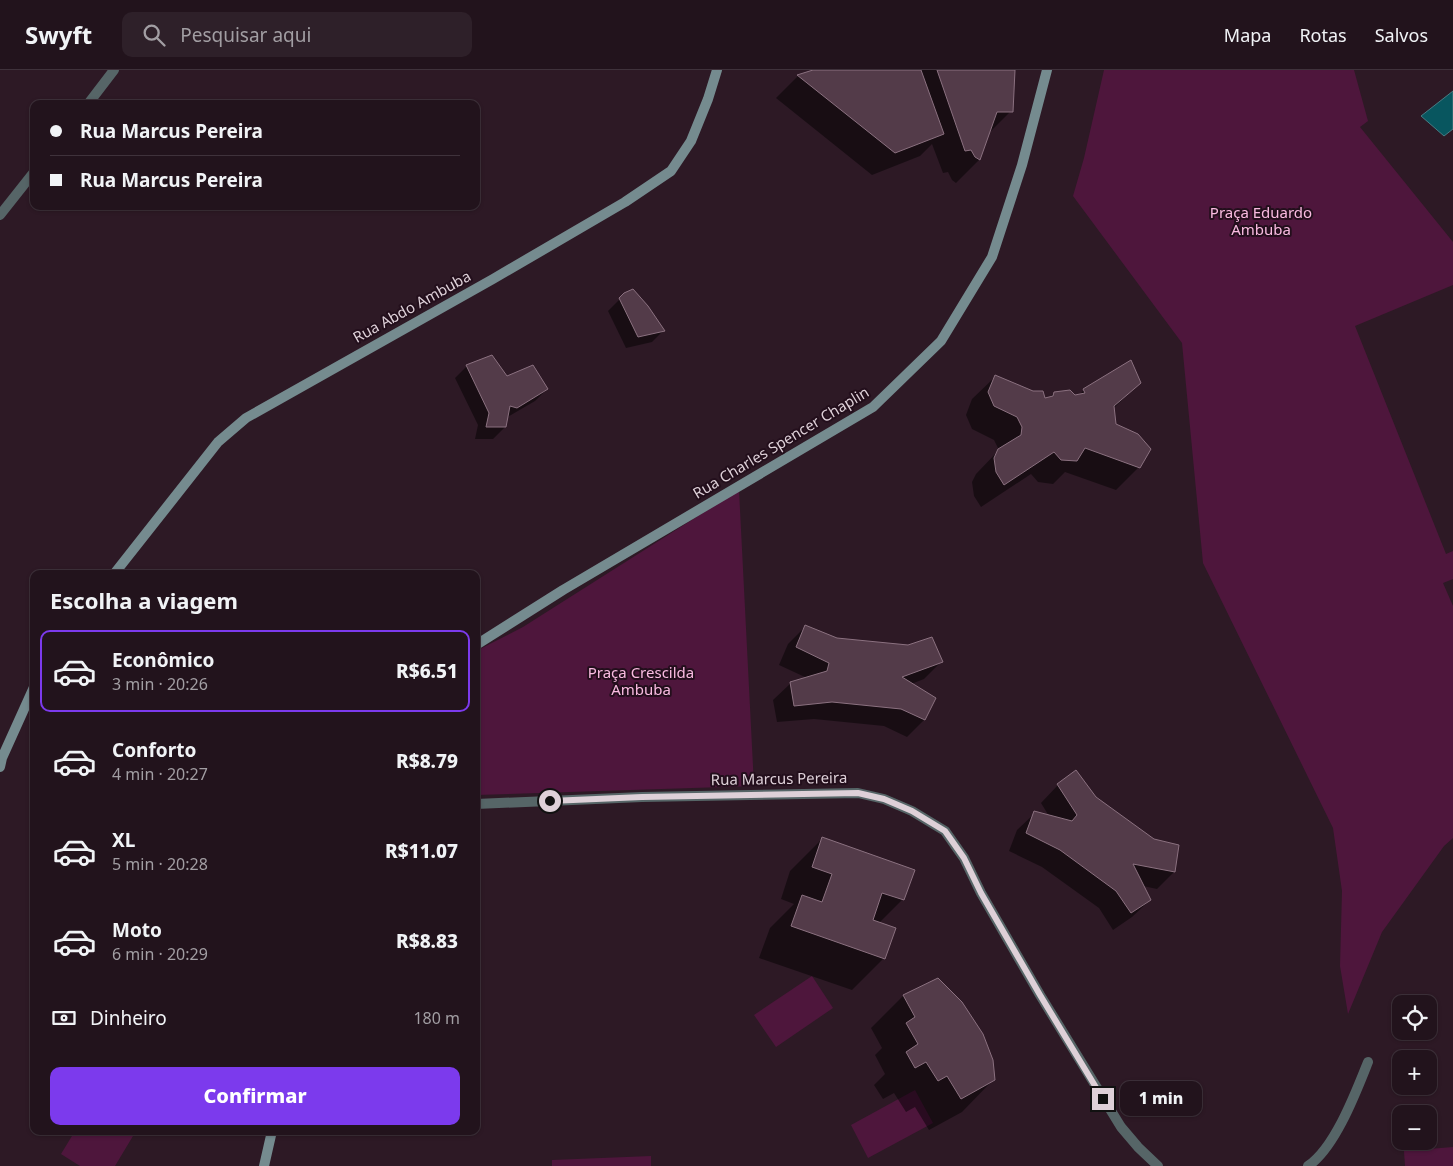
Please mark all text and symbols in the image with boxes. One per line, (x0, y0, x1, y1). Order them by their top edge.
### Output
search box (122, 12, 472, 57)
text: Swyft (25, 18, 92, 51)
icon: search (140, 21, 168, 49)
text: Pesquisar aqui (180, 22, 311, 48)
text: Mapa (1224, 23, 1271, 47)
text: Rotas (1299, 23, 1347, 47)
text: Salvos (1375, 23, 1428, 47)
text: Rua Marcus Pereira (80, 118, 263, 144)
text: Rua Marcus Pereira (80, 167, 263, 193)
park label: Praça Eduardo Ambuba (1210, 202, 1312, 239)
street label: Rua Abdo Ambuba (349, 265, 474, 347)
street label: Rua Charles Spencer Chaplin (689, 382, 872, 503)
text: Escolha a viagem (50, 585, 238, 615)
text: Econômico (112, 647, 214, 673)
icon: car (52, 649, 97, 694)
text: R$6.51 (396, 658, 458, 684)
park label: Praça Crescilda Ambuba (588, 662, 694, 699)
text: 3 min · 20:26 (112, 673, 208, 695)
text: Conforto (112, 737, 196, 763)
icon: car (52, 739, 97, 784)
text: R$8.79 (396, 748, 458, 774)
text: 4 min · 20:27 (112, 763, 208, 785)
street label: Rua Marcus Pereira (711, 767, 847, 789)
route start (539, 790, 561, 812)
text: XL (112, 827, 135, 853)
icon: car (52, 829, 97, 874)
text: R$11.07 (385, 838, 458, 864)
text: 5 min · 20:28 (112, 853, 208, 875)
text: Moto (112, 917, 162, 943)
icon: car (52, 919, 97, 964)
text: R$8.83 (396, 928, 458, 954)
text: 6 min · 20:29 (112, 943, 208, 965)
map controls (1392, 995, 1437, 1150)
button: locate (1392, 995, 1437, 1040)
icon: cash (50, 1004, 78, 1032)
text: Dinheiro (90, 1005, 167, 1031)
text: 180 m (413, 1007, 460, 1029)
button: + (1392, 1050, 1437, 1095)
button: Confirmar (50, 1067, 460, 1125)
callout: 1 min (1120, 1082, 1203, 1116)
text: 1 min (1139, 1087, 1183, 1109)
route end (1092, 1088, 1114, 1110)
button: − (1392, 1105, 1437, 1150)

